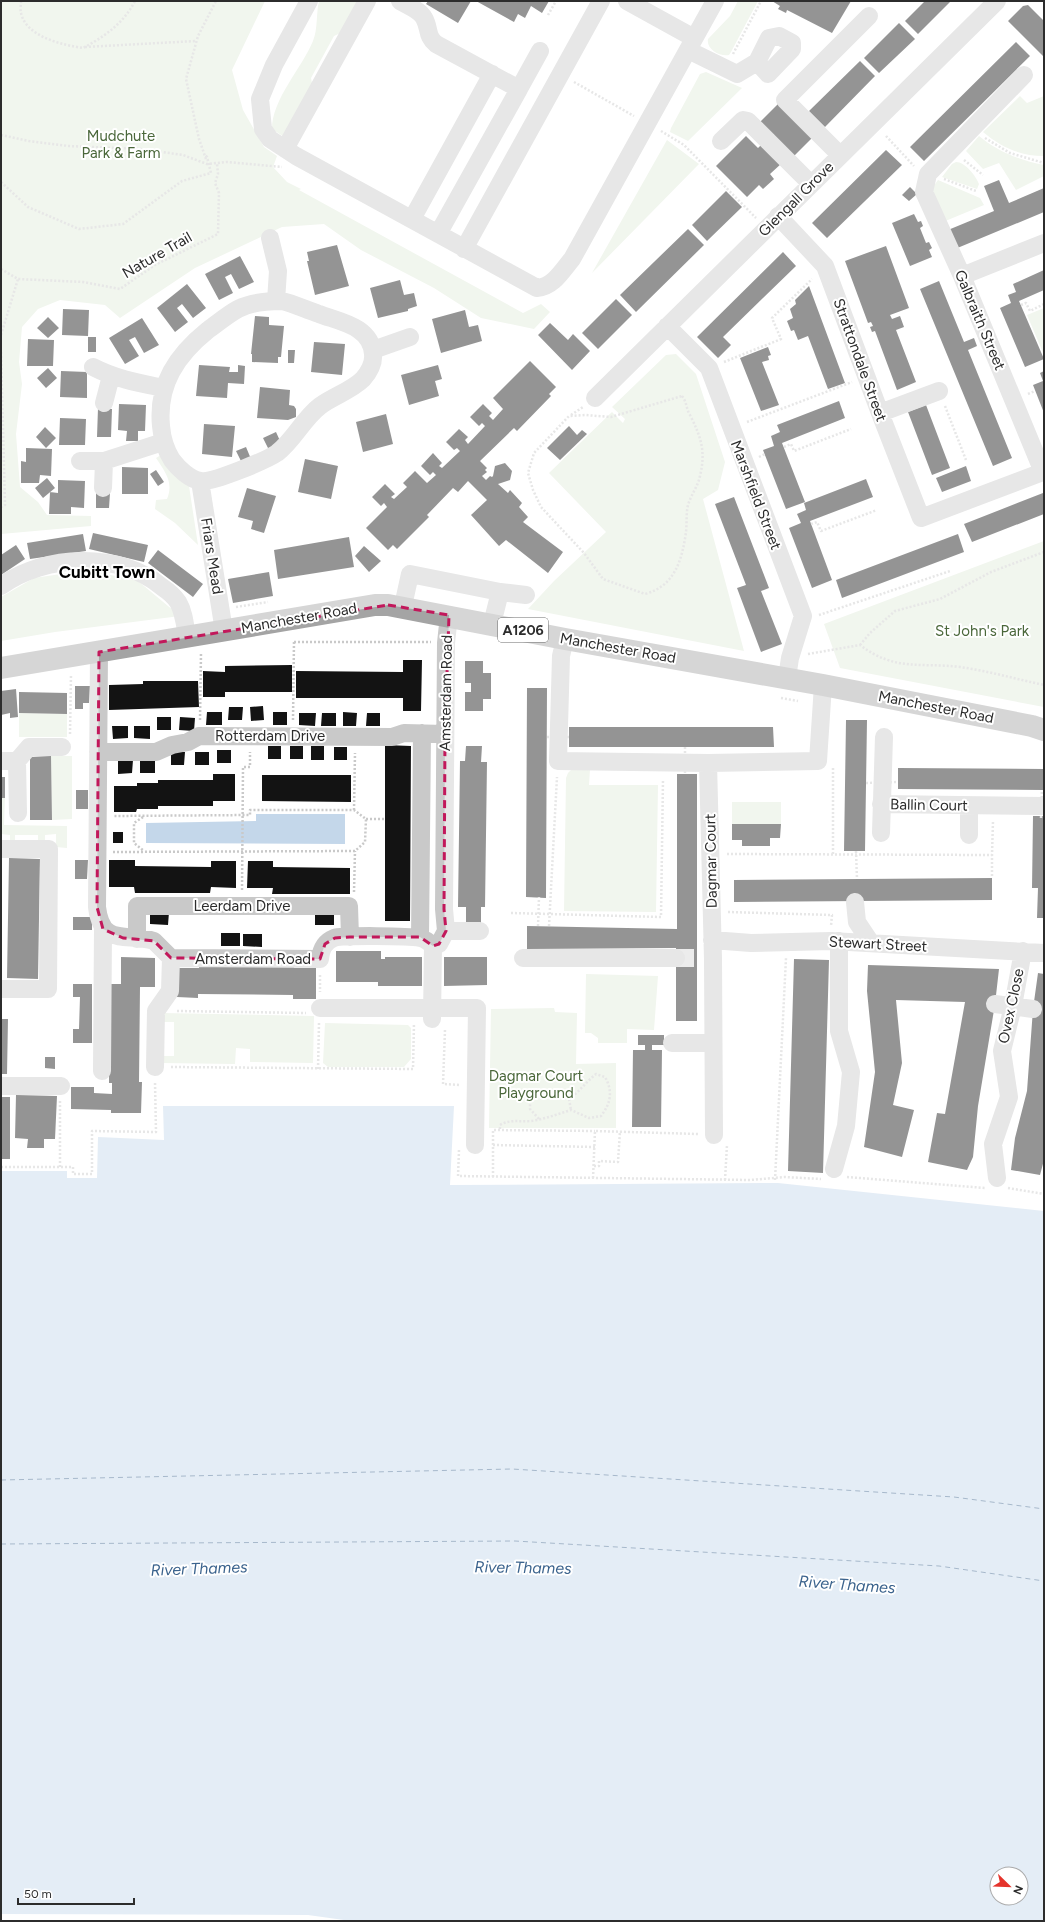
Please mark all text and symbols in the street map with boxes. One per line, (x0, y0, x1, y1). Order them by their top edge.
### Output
park label: Mudchute Park & Farm (81, 127, 161, 162)
street label: Glengall Grove (755, 158, 837, 240)
street label: Nature Trail (119, 228, 195, 282)
street label: Galbraith Street (951, 267, 1009, 373)
street label: Strattondale Street (829, 296, 891, 424)
street label: Marshfield Street (727, 438, 785, 553)
street label: Friars Mead (197, 516, 227, 596)
district label: Cubitt Town (59, 562, 155, 582)
street label: Manchester Road (240, 599, 358, 637)
road number: A1206 (498, 618, 548, 642)
park label: St John's Park (935, 622, 1030, 640)
street label: Manchester Road (559, 629, 677, 667)
street label: Amsterdam Road (436, 635, 456, 751)
street label: Manchester Road (877, 687, 995, 727)
street label: Rotterdam Drive (215, 727, 325, 745)
street label: Ballin Court (890, 795, 968, 815)
street label: Dagmar Court (701, 813, 721, 908)
street label: Leerdam Drive (194, 897, 290, 915)
street label: Stewart Street (828, 932, 928, 956)
street label: Amsterdam Road (195, 950, 311, 968)
street label: Ovex Close (994, 967, 1028, 1045)
park label: Dagmar Court Playground (489, 1067, 584, 1102)
water label: River Thames (150, 1557, 248, 1580)
water label: River Thames (474, 1557, 572, 1578)
water label: River Thames (798, 1572, 897, 1597)
north arrow (989, 1866, 1029, 1906)
scale bar (18, 1880, 134, 1906)
text: N (1010, 1883, 1025, 1896)
text: 50 m (24, 1887, 52, 1901)

